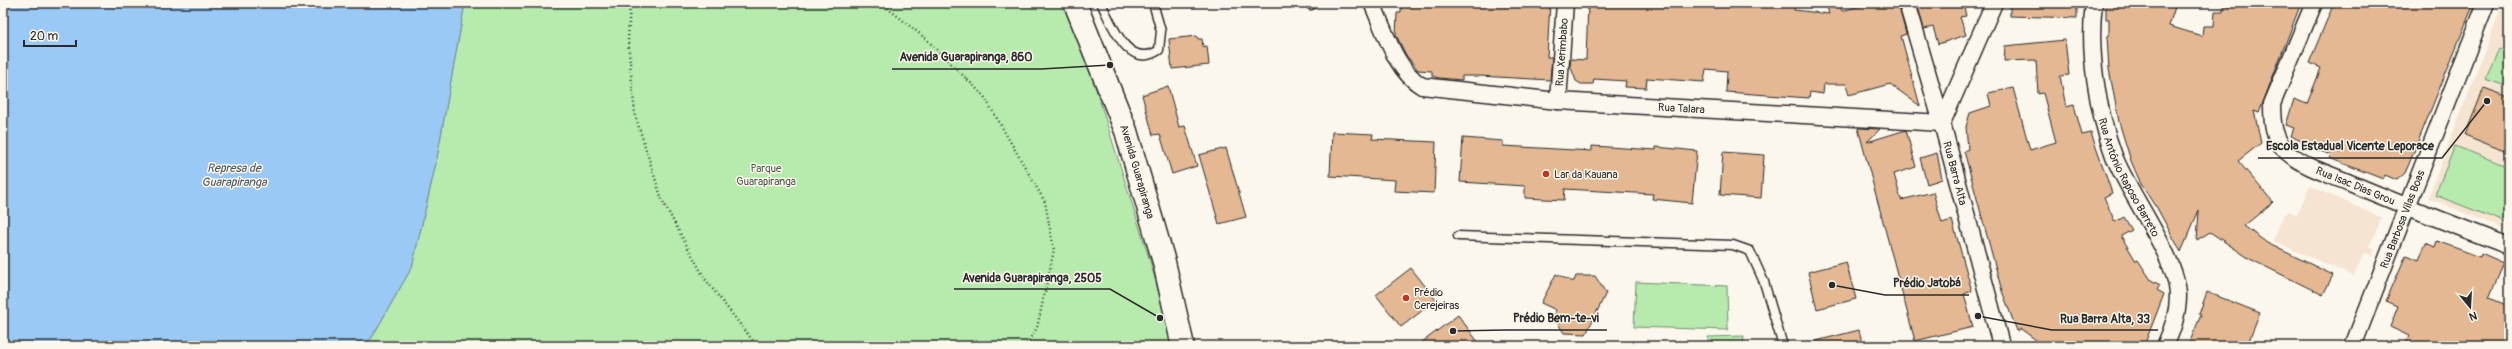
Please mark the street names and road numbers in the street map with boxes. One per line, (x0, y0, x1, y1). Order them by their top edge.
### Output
street label: Rua Xerimbabo (1553, 18, 1571, 87)
street label: Rua Talara (1658, 101, 1705, 116)
street label: Rua Antônio Raposo Barreto (2096, 116, 2162, 239)
street label: Avenida Guarapiranga (1117, 123, 1157, 220)
street label: Rua Barra Alta (1940, 140, 1970, 207)
street label: Rua Isac Dias Grou (2314, 164, 2397, 208)
street label: Rua Barbosa Vilas Boas (2378, 168, 2428, 270)

